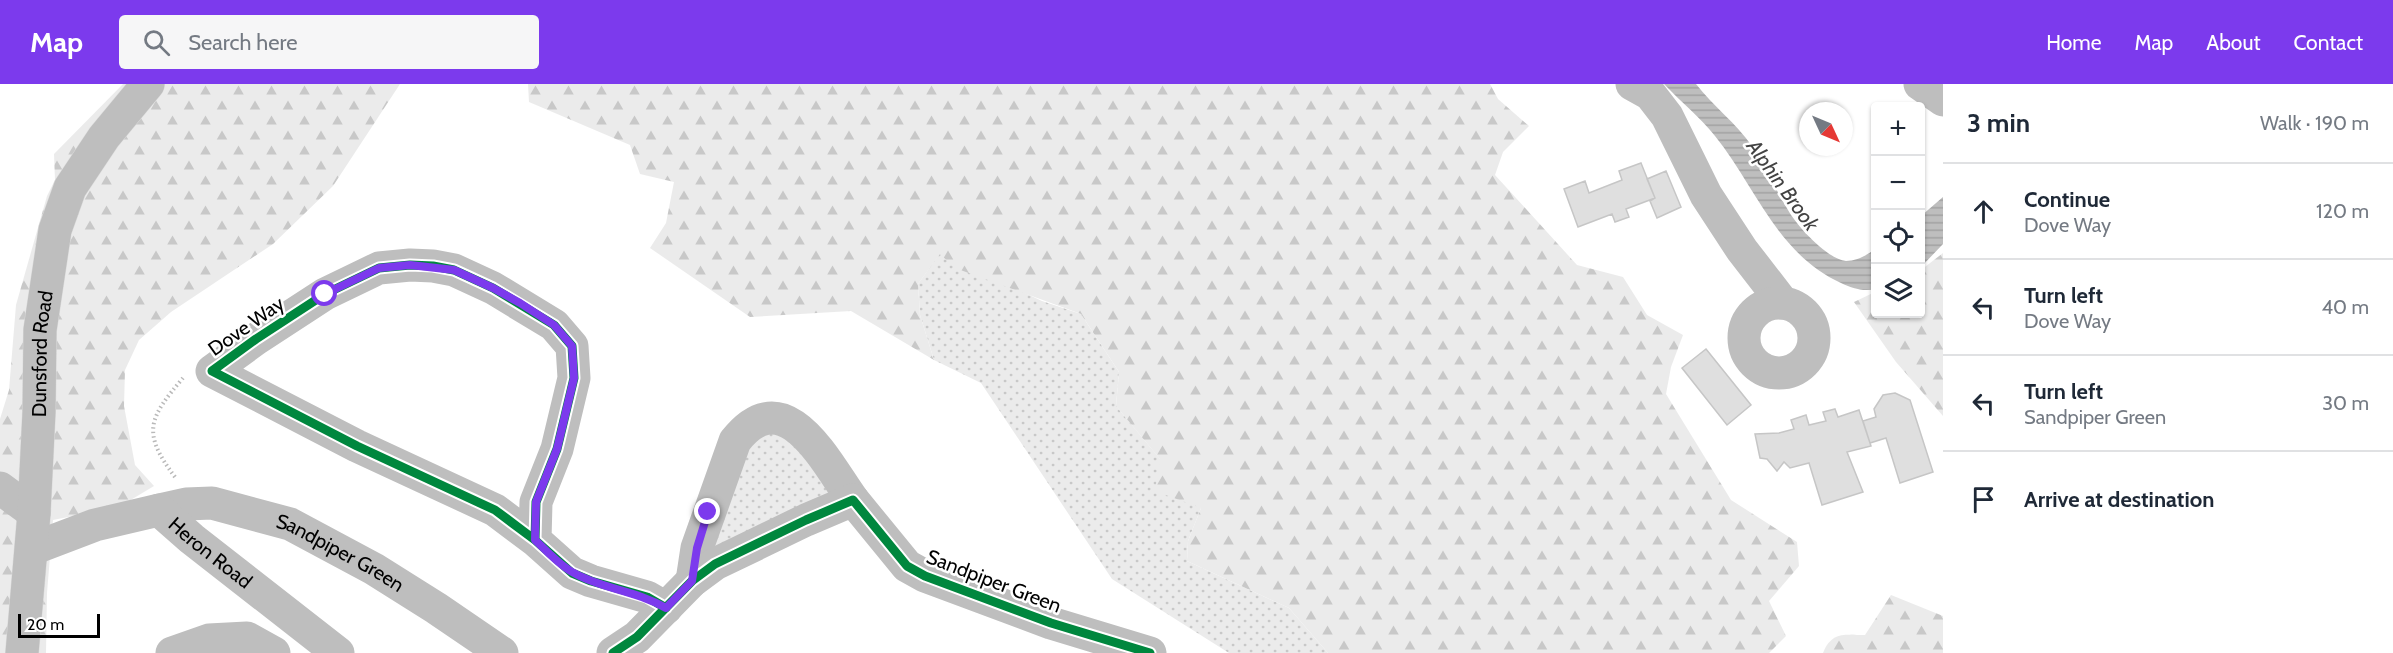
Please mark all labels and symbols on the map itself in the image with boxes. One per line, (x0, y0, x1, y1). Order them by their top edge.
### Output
north arrow (1799, 102, 1853, 156)
water label: Alphin Brook (1741, 134, 1825, 236)
route start (311, 280, 337, 306)
street label: Dunsford Road (27, 289, 58, 417)
street label: Dove Way (203, 291, 289, 361)
route end (694, 498, 720, 524)
street label: Sandpiper Green (274, 509, 409, 597)
street label: Heron Road (164, 512, 257, 593)
street label: Sandpiper Green (923, 544, 1065, 618)
scale bar (18, 611, 100, 638)

